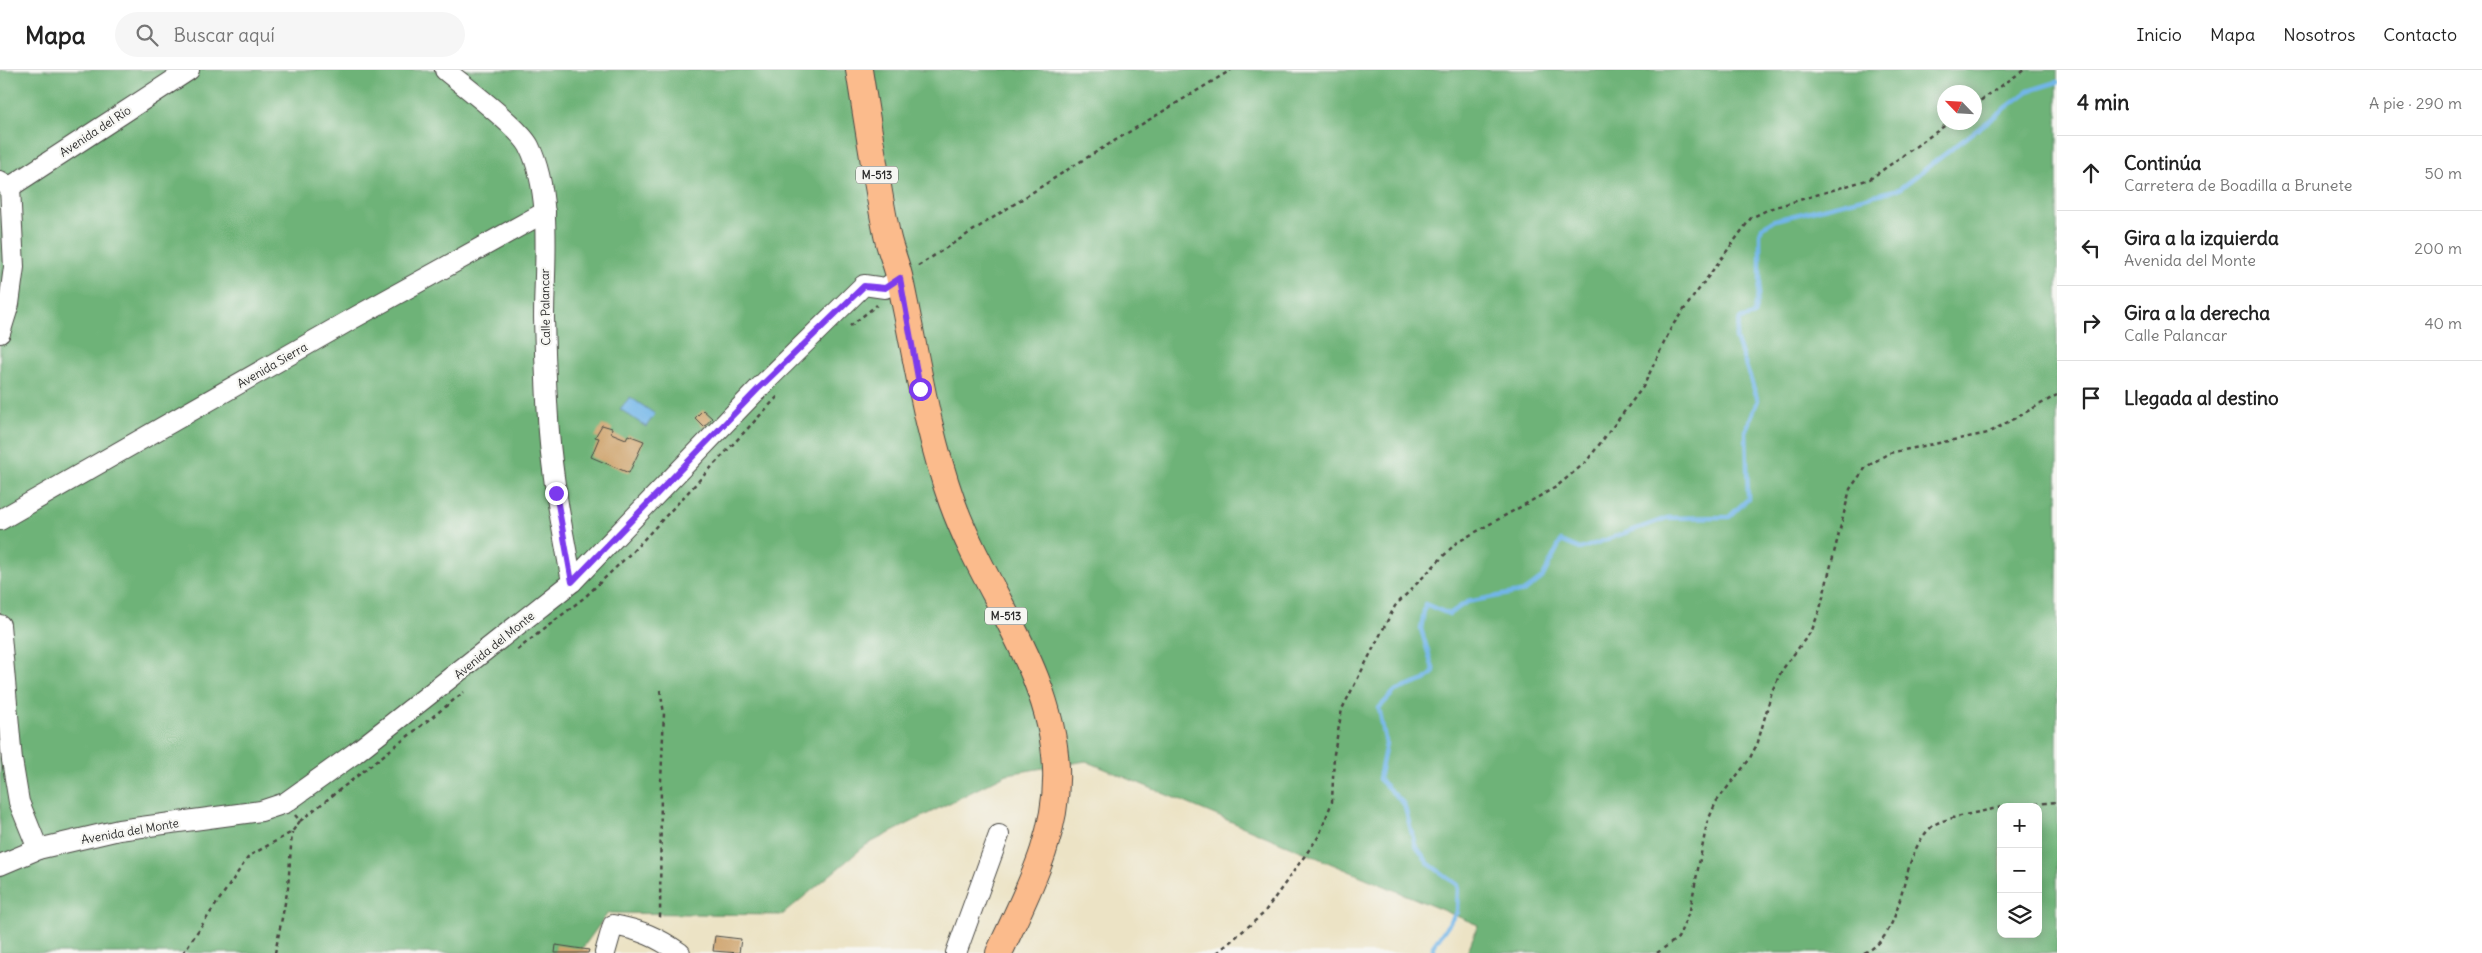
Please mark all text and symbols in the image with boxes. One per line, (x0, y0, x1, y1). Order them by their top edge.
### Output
search box (115, 12, 465, 57)
text: Mapa (25, 20, 85, 50)
icon: search (133, 21, 161, 49)
text: Buscar aquí (173, 23, 275, 47)
text: Inicio (2136, 23, 2182, 46)
text: Mapa (2210, 23, 2255, 46)
text: Nosotros (2283, 23, 2355, 46)
text: Contacto (2383, 23, 2457, 46)
north arrow (1937, 85, 1982, 130)
text: 4 min (2077, 89, 2129, 116)
text: A pie · 290 m (2369, 93, 2462, 113)
street label: Avenida del Río (56, 102, 134, 160)
text: Continúa (2124, 151, 2201, 175)
icon: ahead (2077, 159, 2105, 187)
text: 50 m (2424, 163, 2462, 183)
road number: M-513 (856, 166, 898, 184)
text: Carretera de Boadilla a Brunete (2124, 175, 2352, 195)
text: Gira a la izquierda (2124, 226, 2279, 250)
icon: left (2077, 234, 2105, 262)
text: 200 m (2414, 238, 2462, 258)
text: Avenida del Monte (2124, 250, 2256, 270)
street label: Calle Palancar (537, 268, 553, 346)
text: Gira a la derecha (2124, 301, 2270, 325)
icon: right (2077, 309, 2105, 337)
text: 40 m (2424, 313, 2462, 333)
text: Calle Palancar (2124, 325, 2227, 345)
street label: Avenida Sierra (234, 339, 310, 391)
route start (909, 378, 932, 401)
icon: arrive (2077, 384, 2105, 412)
text: Llegada al destino (2124, 386, 2279, 410)
route end (545, 482, 568, 505)
street label: Avenida del Monte (451, 608, 537, 682)
road number: M-513 (985, 608, 1027, 624)
map controls (1997, 803, 2042, 938)
button: + (1997, 803, 2042, 848)
street label: Avenida del Monte (80, 815, 180, 847)
button: − (1997, 848, 2042, 893)
button: layers (1997, 893, 2042, 938)

